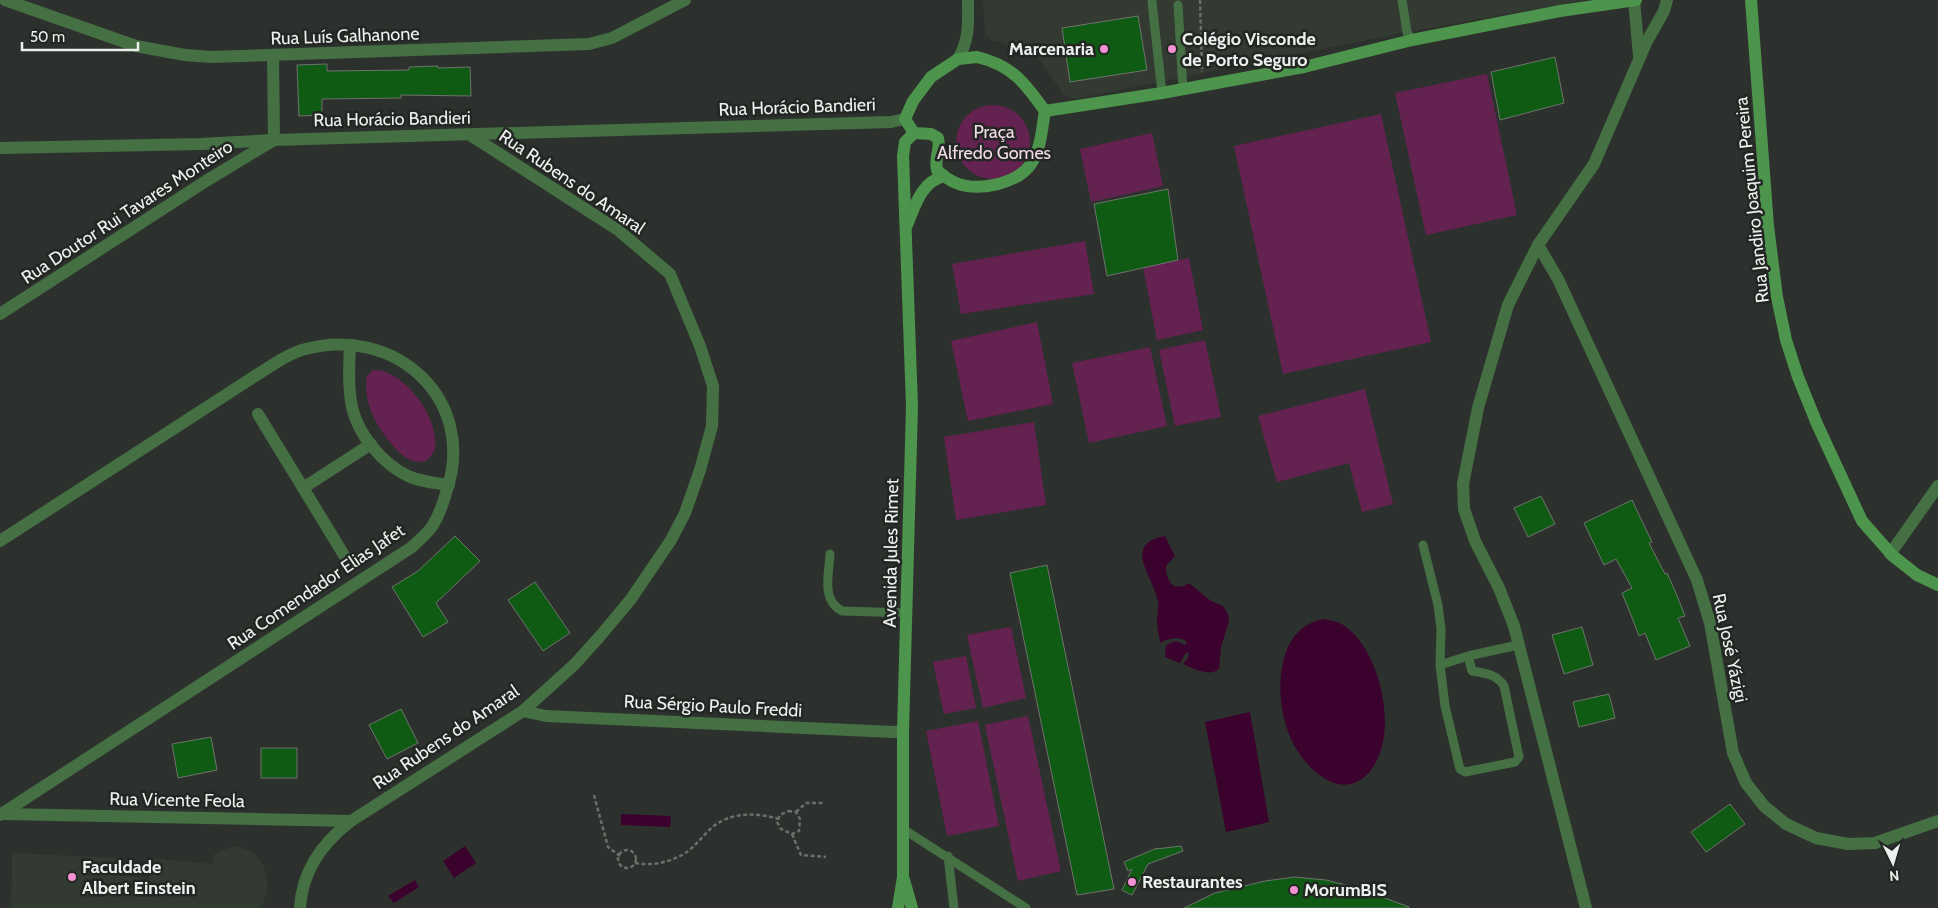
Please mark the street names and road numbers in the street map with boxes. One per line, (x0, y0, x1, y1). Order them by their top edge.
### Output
street label: Rua Luís Galhanone (270, 22, 420, 50)
street label: Rua Horácio Bandieri (718, 93, 876, 121)
street label: Rua Jandiro Joaquim Pereira (1730, 96, 1774, 304)
street label: Rua Horácio Bandieri (313, 107, 471, 131)
street label: Rua Rubens do Amaral (495, 125, 650, 239)
street label: Rua Doutor Rui Tavares Monteiro (17, 135, 237, 289)
street label: Avenida Jules Rimet (879, 478, 903, 628)
street label: Rua Comendador Elias Jafet (223, 519, 409, 655)
street label: Rua José Yázigi (1708, 592, 1752, 704)
street label: Rua Rubens do Amaral (369, 680, 524, 794)
street label: Rua Sérgio Paulo Freddi (623, 690, 803, 722)
street label: Rua Vicente Feola (109, 788, 245, 812)

